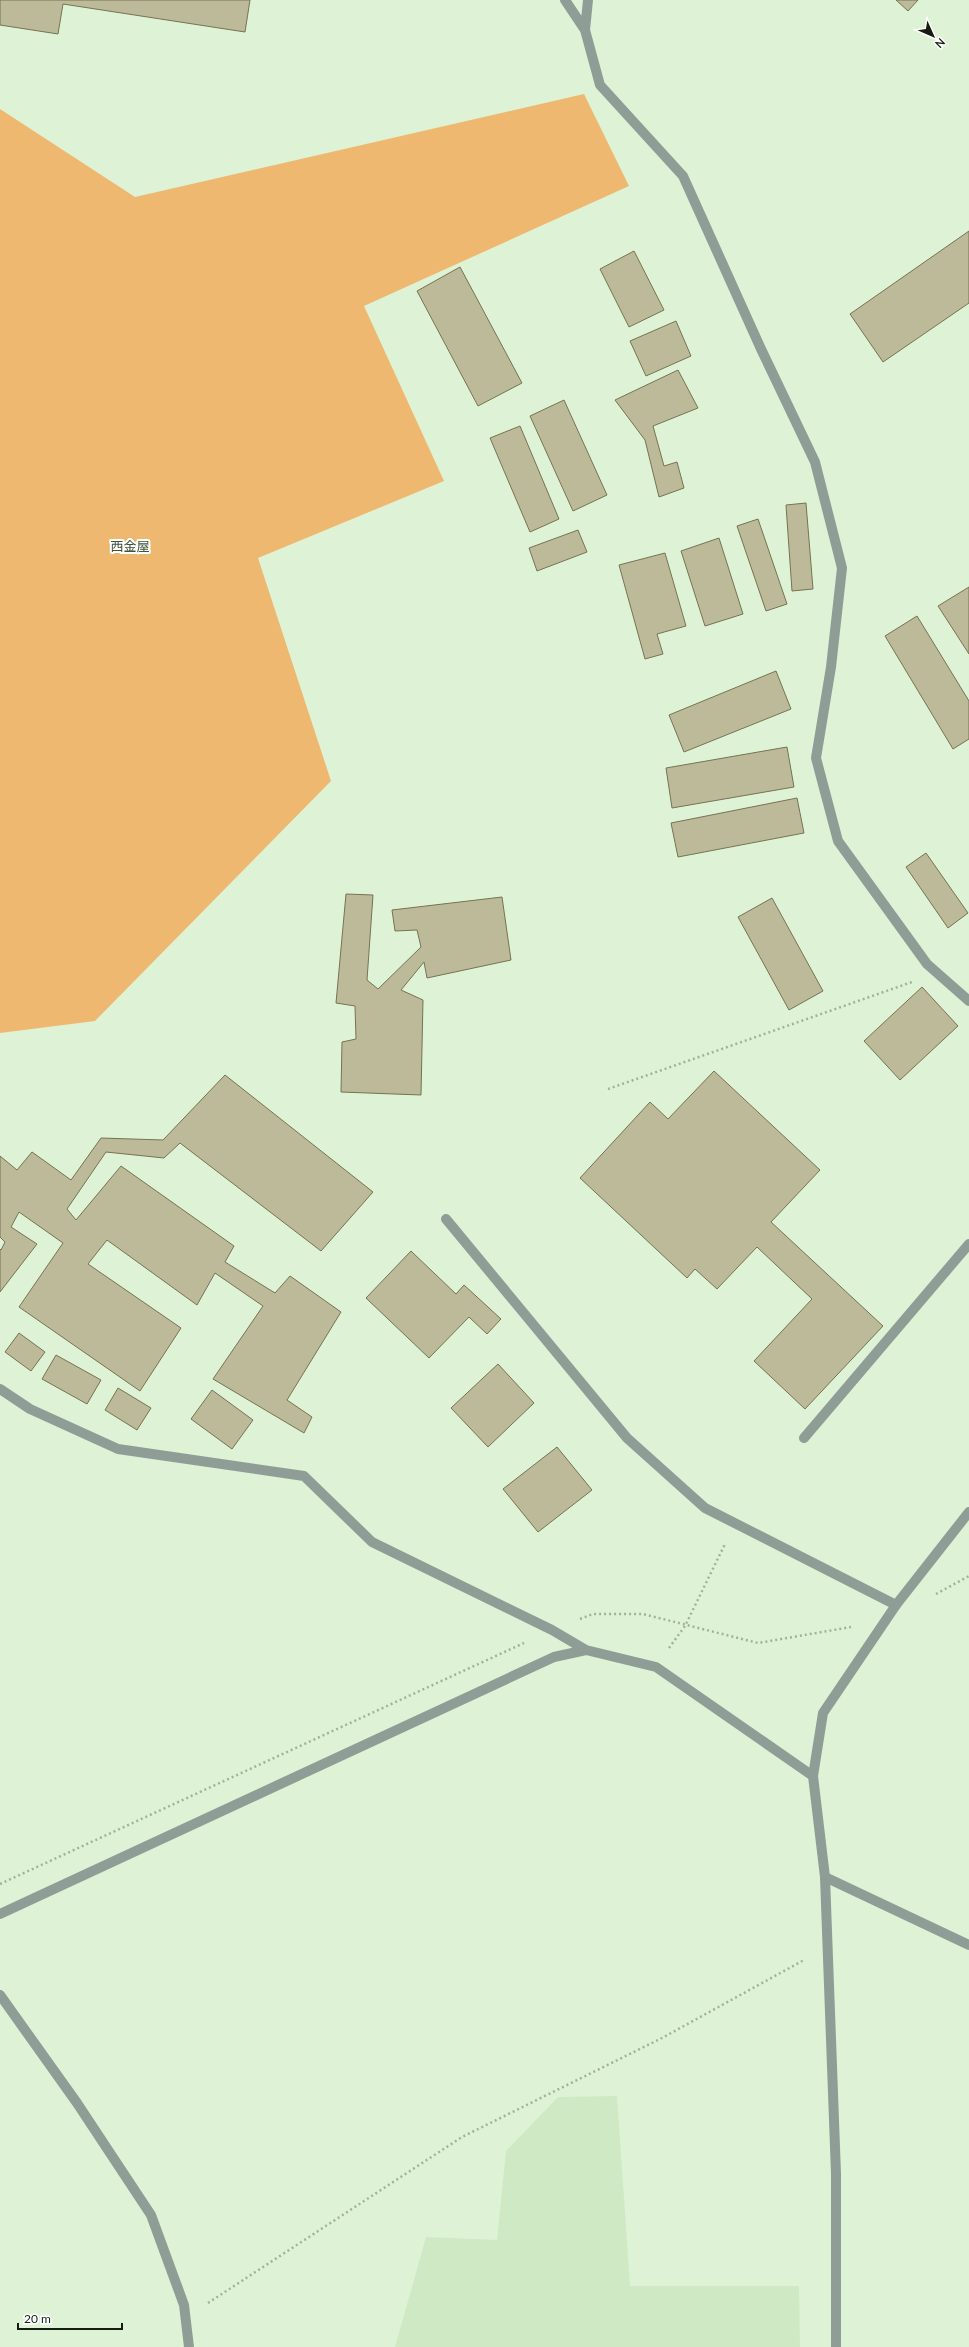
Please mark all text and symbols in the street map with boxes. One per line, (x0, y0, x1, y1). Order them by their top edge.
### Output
north arrow (913, 16, 953, 56)
text: N (933, 36, 948, 51)
district label: 西金屋 (110, 538, 150, 554)
scale bar (18, 2305, 122, 2331)
text: 20 m (24, 2311, 51, 2326)

